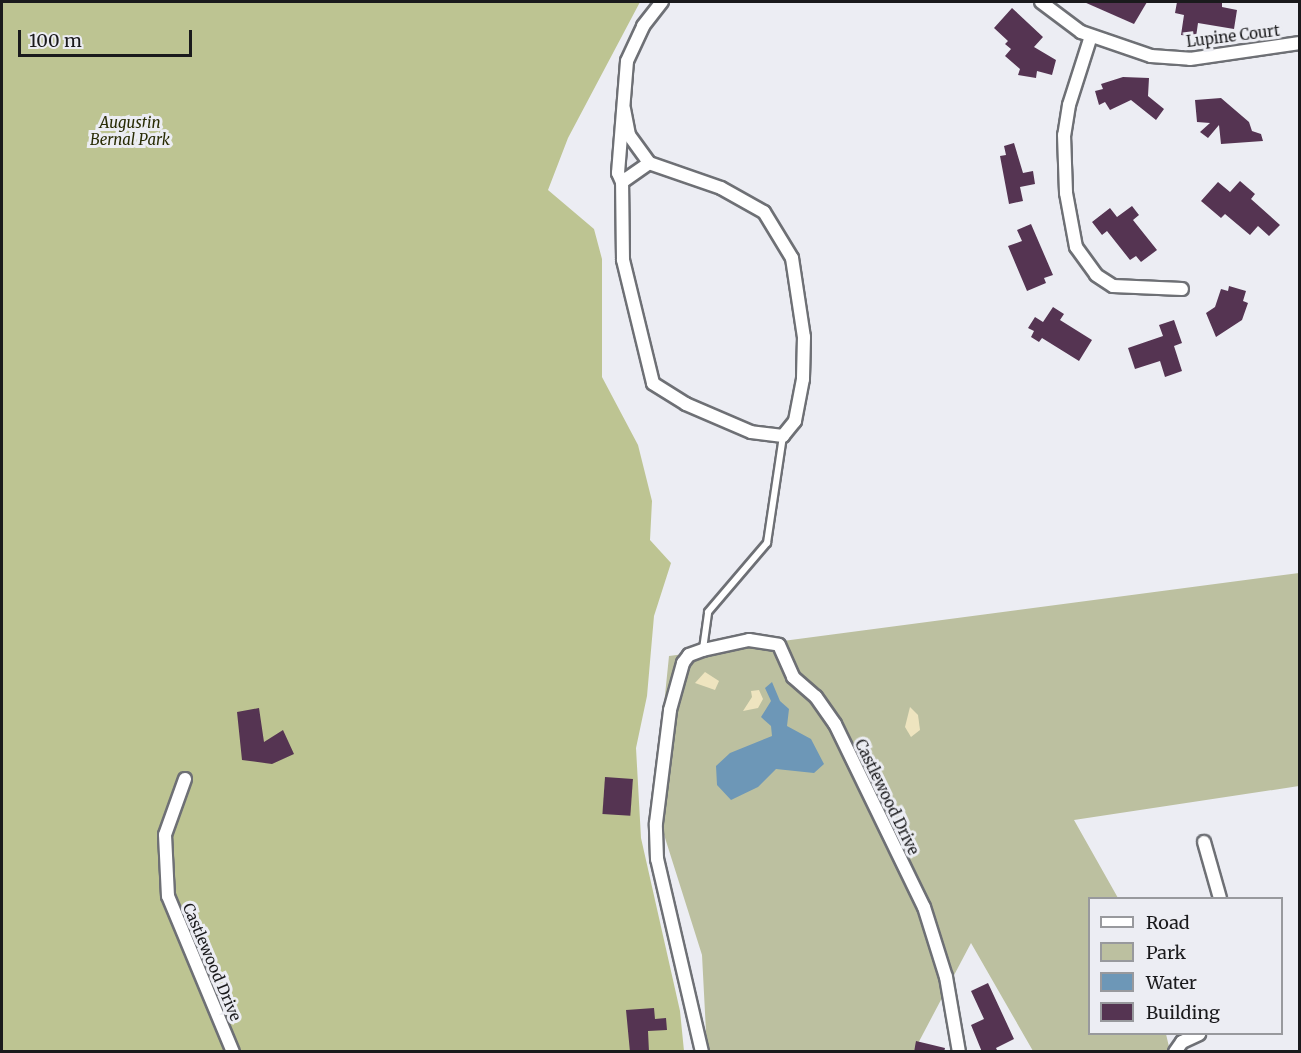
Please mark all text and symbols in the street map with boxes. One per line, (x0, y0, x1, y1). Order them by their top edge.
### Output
scale bar (21, 18, 195, 56)
street label: Lupine Court (1185, 21, 1281, 51)
text: 100 m (29, 29, 82, 52)
park label: Augustin Bernal Park (90, 113, 170, 148)
street label: Castlewood Drive (851, 736, 923, 858)
legend (1088, 897, 1283, 1035)
street label: Castlewood Drive (179, 900, 245, 1024)
text: Road (1146, 911, 1190, 934)
text: Park (1146, 941, 1186, 964)
text: Water (1146, 971, 1197, 994)
text: Building (1146, 1001, 1220, 1024)

